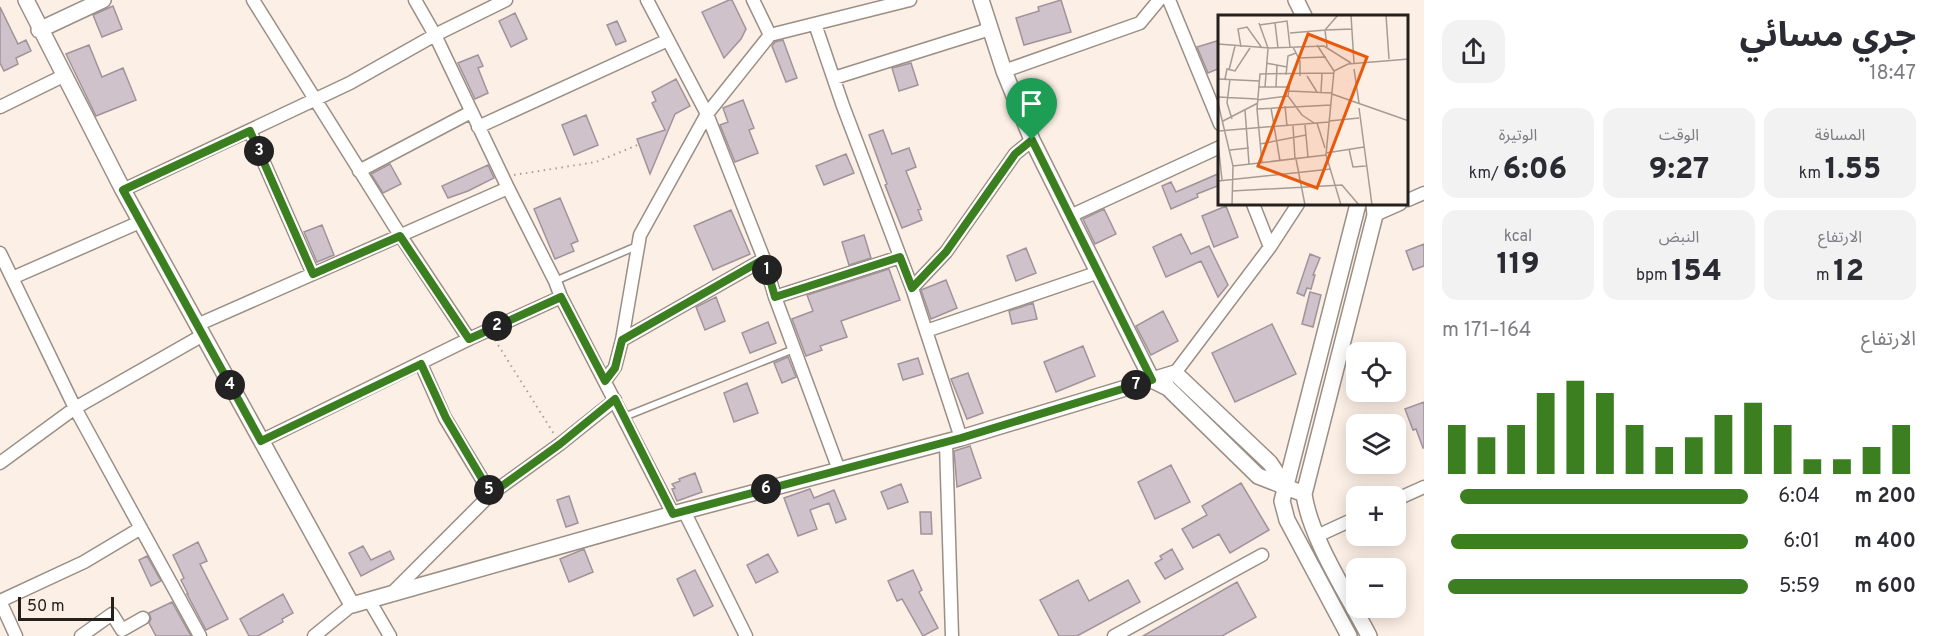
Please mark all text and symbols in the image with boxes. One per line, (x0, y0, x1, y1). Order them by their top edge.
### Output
inset map (1218, 15, 1409, 206)
text: جري مسائي (1740, 17, 1916, 59)
button: share (1442, 20, 1505, 83)
text: 18:47 (1869, 61, 1916, 87)
pin (1006, 78, 1057, 140)
icon: arrive (1015, 87, 1048, 120)
text: الوتيرة (1499, 126, 1537, 146)
text: الوقت (1659, 126, 1699, 146)
text: المسافة (1815, 126, 1865, 146)
pin: 3 (244, 136, 274, 166)
text: 3 (254, 141, 264, 161)
text: 6:06 (1503, 152, 1567, 189)
text: 9:27 (1649, 152, 1709, 189)
text: 1.55 (1825, 152, 1881, 189)
text: /km (1469, 164, 1503, 184)
text: km (1799, 164, 1825, 184)
text: kcal (1504, 227, 1532, 247)
text: النبض (1659, 228, 1699, 248)
text: الارتفاع (1818, 228, 1862, 248)
text: 119 (1496, 247, 1540, 284)
text: 154 (1671, 254, 1722, 291)
text: 12 (1833, 254, 1864, 291)
pin: 1 (752, 255, 782, 285)
text: 1 (764, 260, 770, 280)
text: bpm (1636, 266, 1671, 286)
text: m (1816, 266, 1833, 286)
pin: 2 (482, 311, 512, 341)
text: 2 (492, 316, 502, 336)
text: 164–171 m (1442, 318, 1531, 344)
text: الارتفاع (1861, 327, 1916, 353)
map controls (1346, 342, 1406, 618)
button: locate (1346, 342, 1406, 402)
pin: 4 (215, 370, 245, 400)
pin: 7 (1121, 370, 1151, 400)
text: 4 (225, 375, 235, 395)
text: 7 (1132, 375, 1140, 395)
button: layers (1346, 414, 1406, 474)
pin: 6 (751, 474, 781, 504)
pin: 5 (474, 475, 504, 505)
text: 6 (761, 479, 771, 499)
text: 5 (484, 480, 494, 500)
text: 6:04 (1778, 484, 1820, 510)
text: 200 m (1855, 484, 1916, 510)
button: + (1346, 486, 1406, 546)
text: 6:01 (1783, 529, 1820, 555)
text: 400 m (1854, 529, 1916, 555)
button: − (1346, 558, 1406, 618)
text: 5:59 (1779, 574, 1820, 600)
text: 600 m (1855, 574, 1916, 600)
scale bar (18, 594, 114, 622)
text: 50 m (27, 597, 65, 617)

